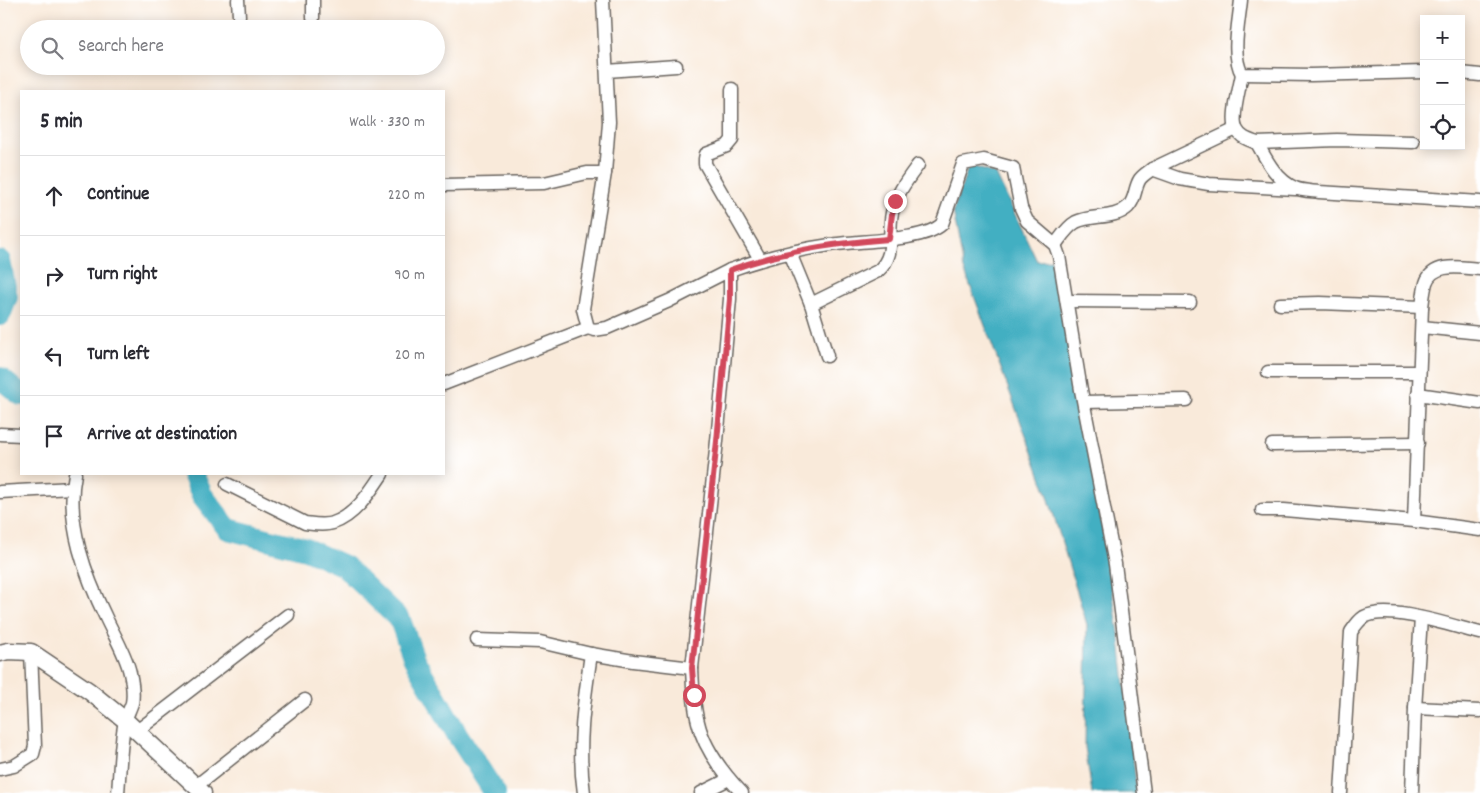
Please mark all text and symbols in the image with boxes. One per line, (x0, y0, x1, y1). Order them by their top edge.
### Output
map controls (1420, 15, 1465, 150)
button: + (1420, 15, 1465, 60)
search box (20, 20, 445, 75)
icon: search (38, 34, 66, 62)
text: Search here (78, 34, 164, 61)
button: − (1420, 60, 1465, 105)
button: locate (1420, 105, 1465, 150)
text: 5 min (40, 108, 83, 138)
text: Walk · 330 m (349, 111, 425, 134)
icon: ahead (40, 182, 68, 210)
text: Continue (87, 182, 149, 209)
text: 220 m (388, 184, 425, 207)
route end (884, 190, 907, 213)
icon: right (40, 262, 68, 290)
text: Turn right (87, 262, 158, 289)
text: 90 m (394, 264, 425, 287)
icon: left (40, 342, 68, 370)
text: Turn left (87, 342, 150, 369)
text: 20 m (395, 344, 425, 367)
icon: arrive (40, 422, 68, 450)
text: Arrive at destination (87, 422, 237, 449)
route start (683, 684, 706, 707)

